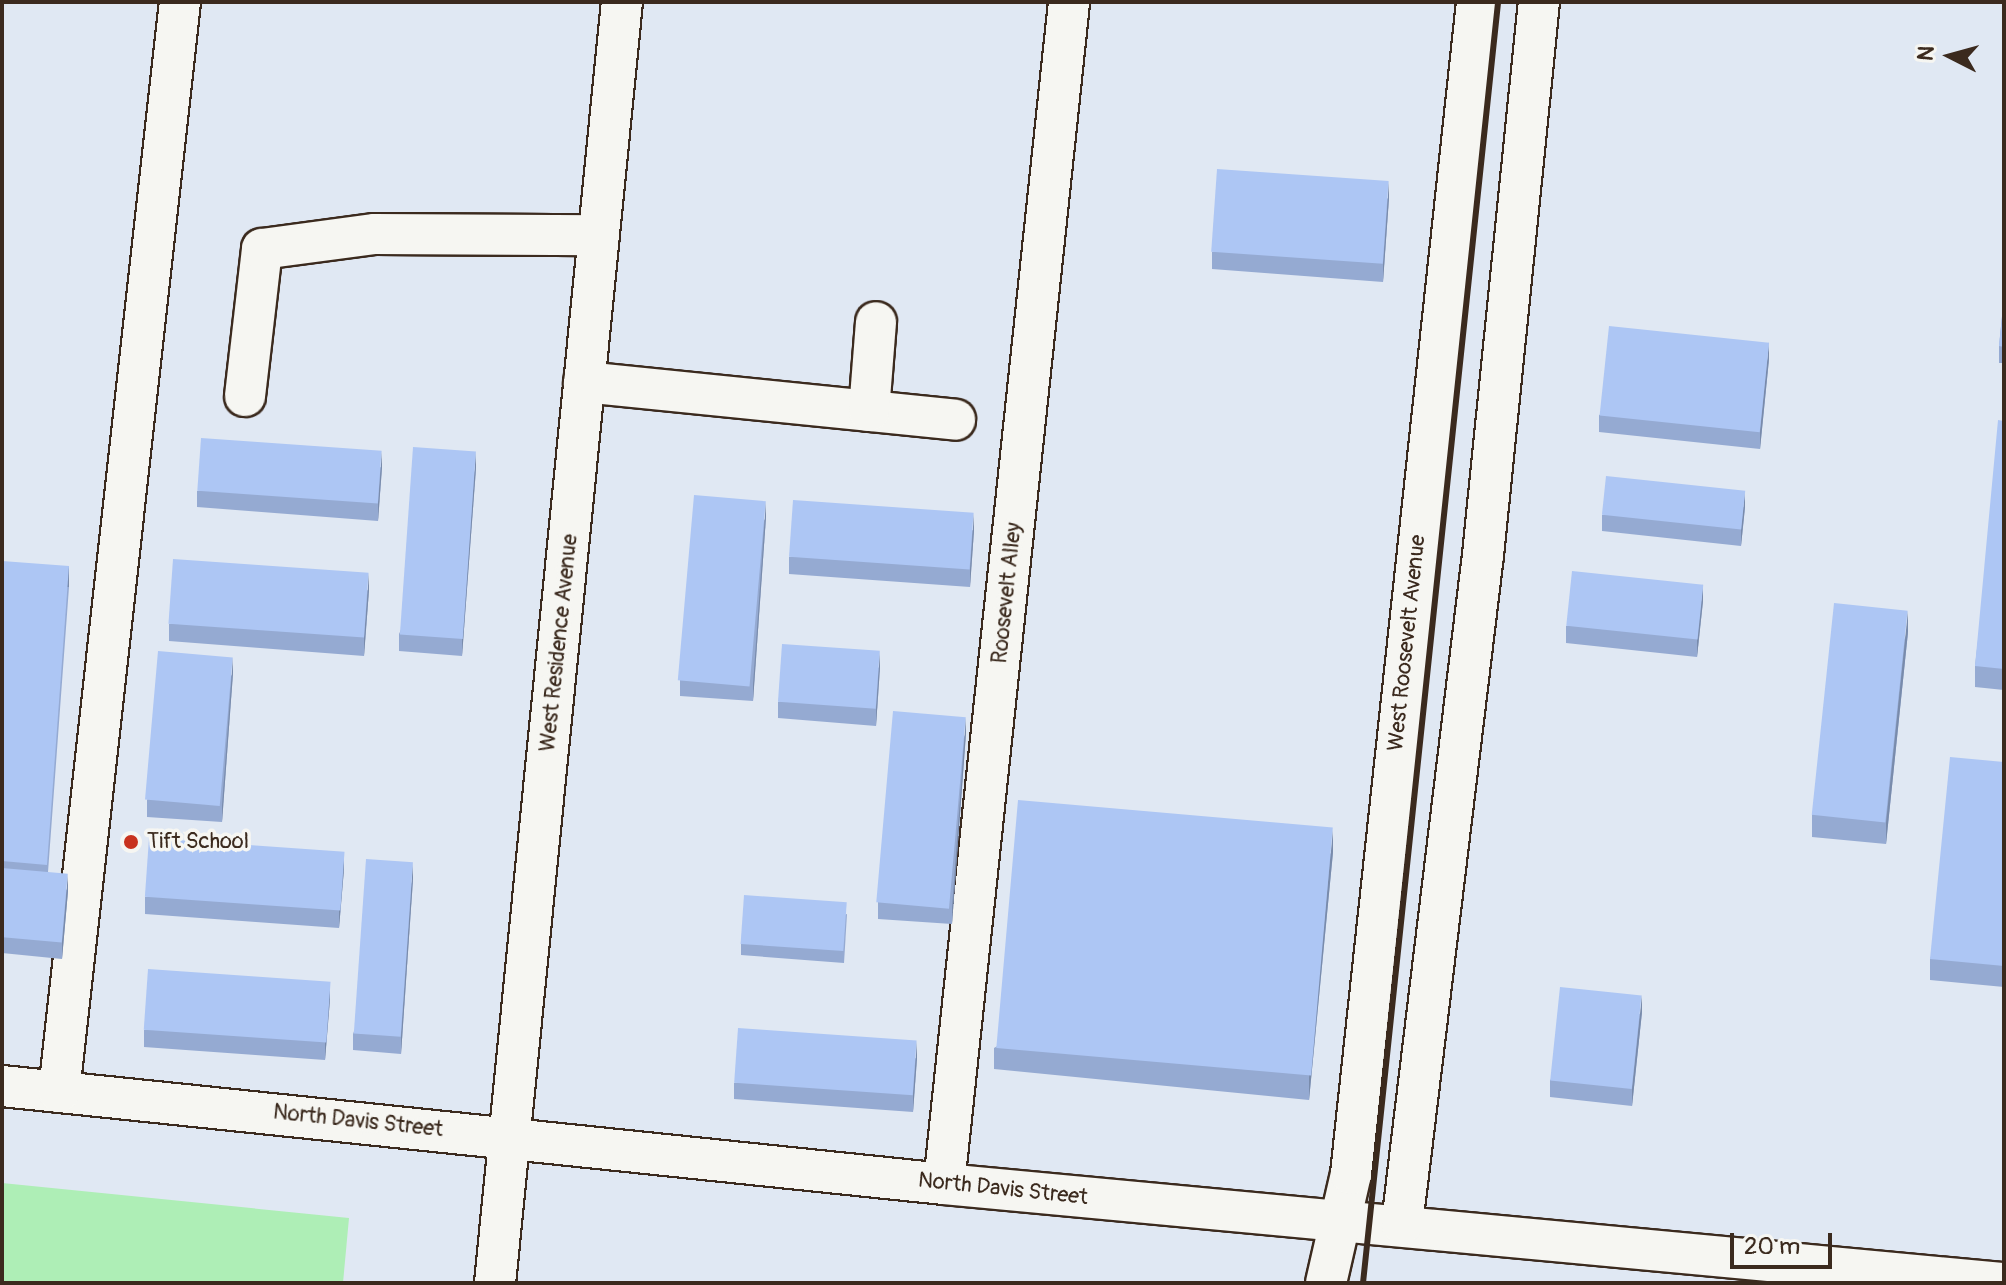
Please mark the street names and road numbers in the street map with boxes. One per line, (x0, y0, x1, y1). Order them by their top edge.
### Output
street label: Roosevelt Alley (986, 521, 1028, 665)
street label: West Residence Avenue (534, 533, 584, 753)
street label: West Roosevelt Avenue (1383, 534, 1431, 752)
street label: North Davis Street (272, 1099, 444, 1143)
street label: North Davis Street (917, 1167, 1089, 1211)

